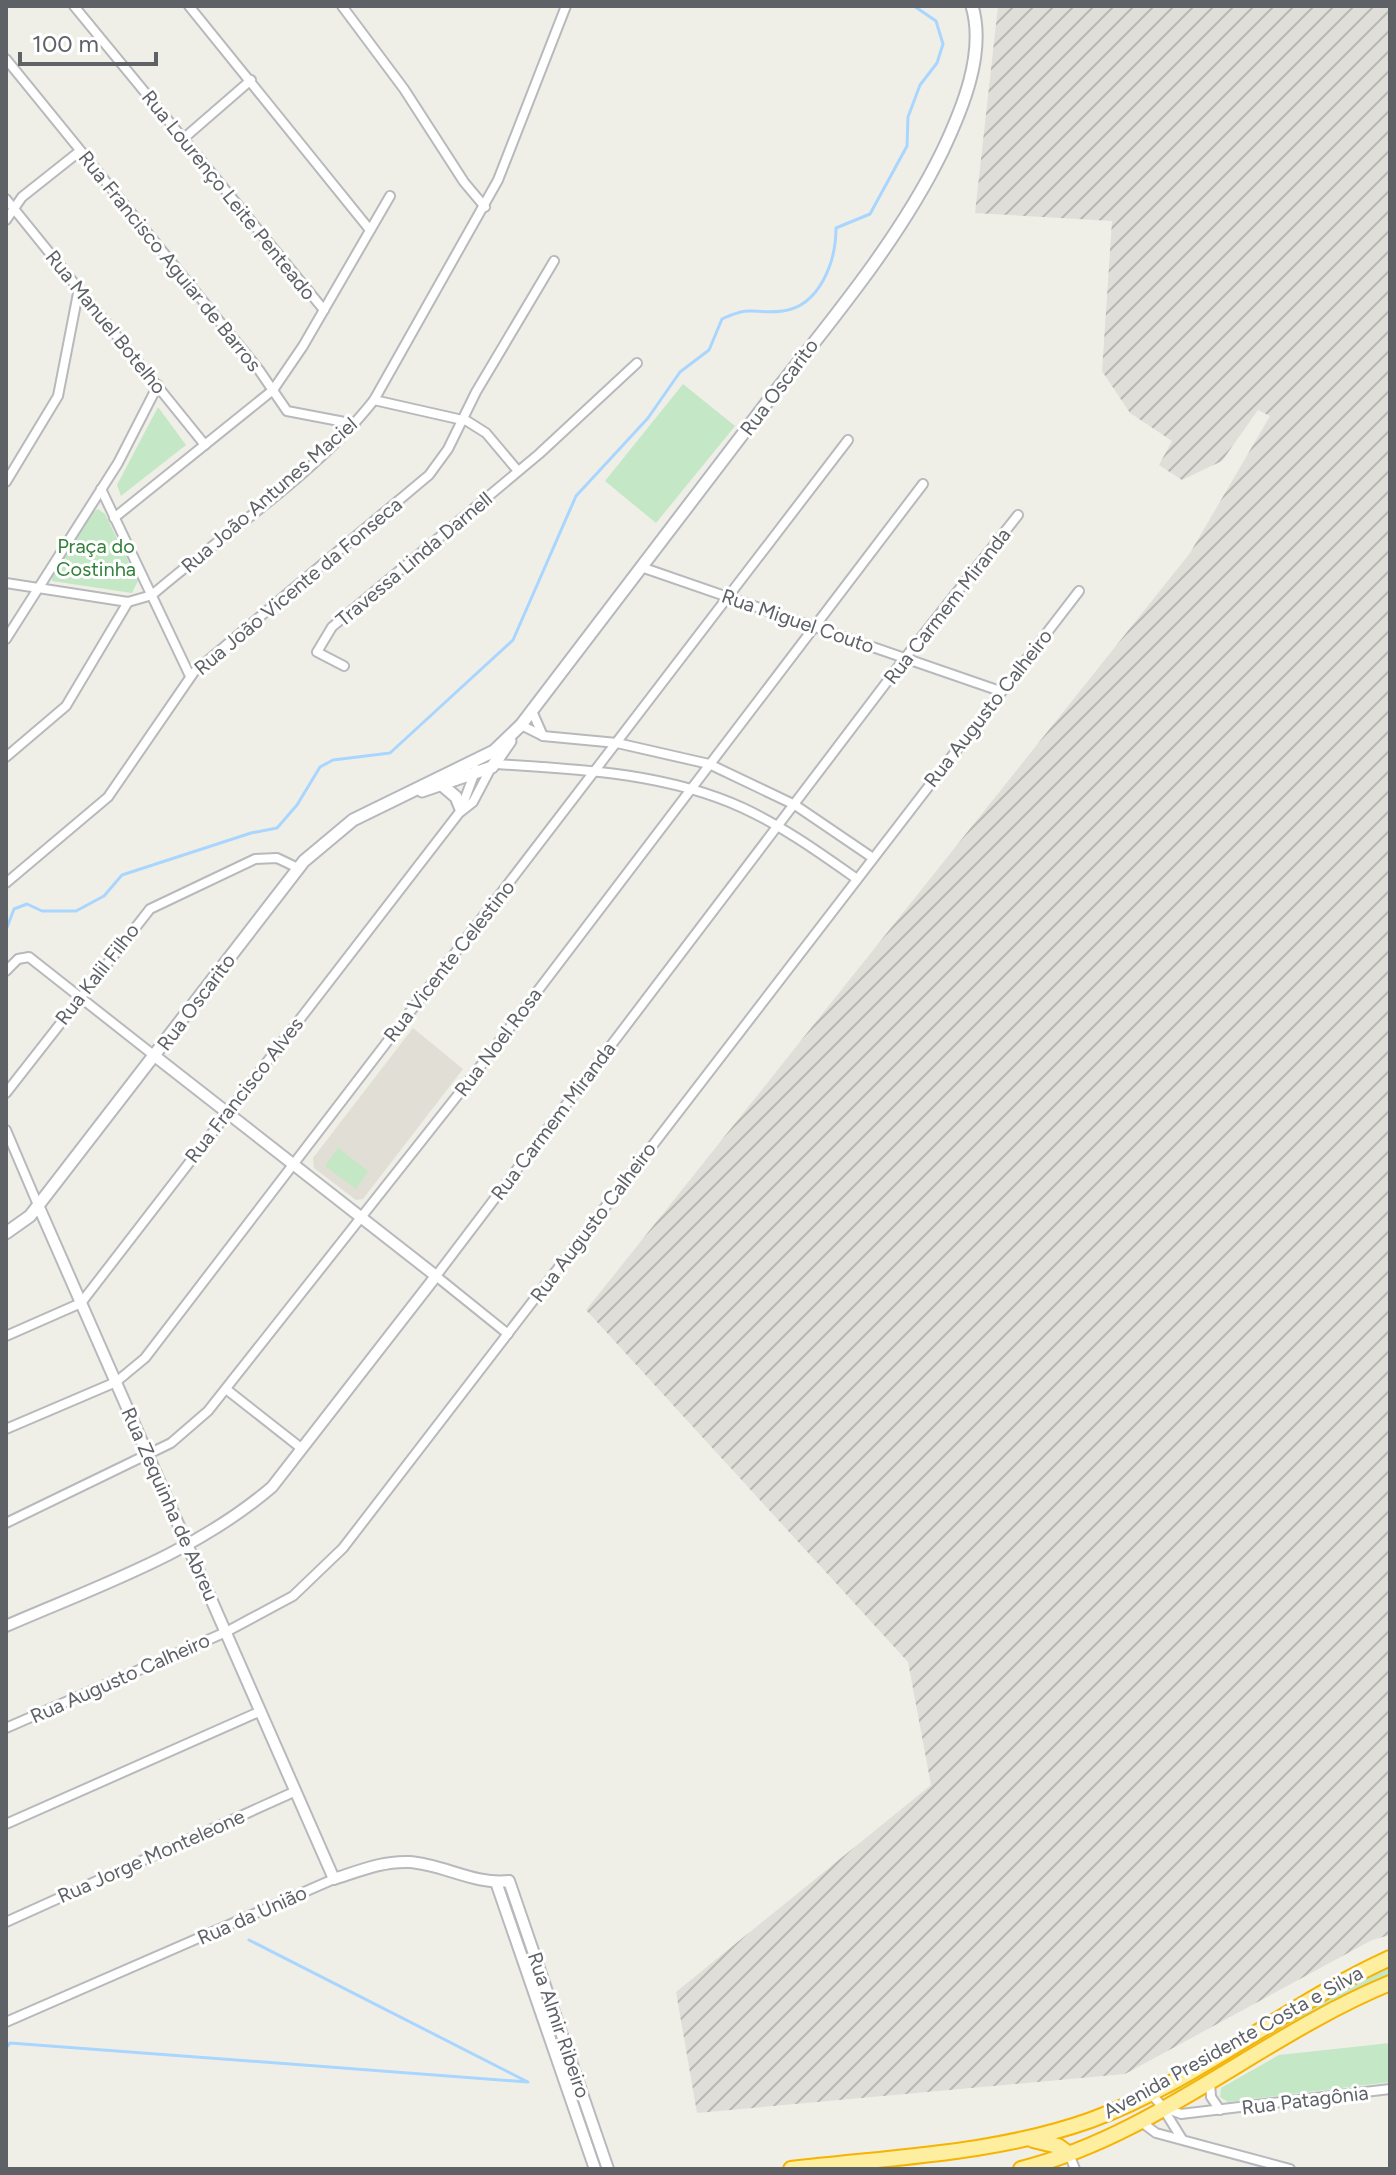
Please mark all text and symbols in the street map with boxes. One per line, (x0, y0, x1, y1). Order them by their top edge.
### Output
scale bar (20, 16, 156, 66)
text: 100 m (32, 29, 99, 58)
street label: Rua Lourenço Leite Penteado (137, 85, 321, 305)
street label: Rua Francisco Aguiar de Barros (74, 146, 266, 376)
street label: Rua Manuel Botelho (41, 245, 171, 399)
street label: Rua Oscarito (735, 334, 823, 440)
street label: Rua João Antunes Maciel (176, 412, 362, 578)
street label: Travessa Linda Darnell (331, 487, 497, 631)
street label: Rua João Vicente da Fonseca (189, 492, 407, 680)
street label: Rua Carmem Miranda (879, 523, 1015, 689)
park label: Praça do Costinha (56, 534, 136, 581)
street label: Rua Miguel Couto (719, 584, 877, 658)
street label: Rua Augusto Calheiro (919, 624, 1057, 792)
street label: Rua Vicente Celestino (378, 875, 520, 1047)
street label: Rua Kalil Filho (50, 919, 144, 1029)
street label: Rua Oscarito (152, 949, 240, 1055)
street label: Rua Noel Rosa (449, 983, 547, 1101)
street label: Rua Francisco Alves (180, 1012, 308, 1168)
street label: Rua Carmem Miranda (486, 1037, 620, 1205)
street label: Rua Augusto Calheiro (525, 1137, 661, 1307)
street label: Rua Zequinha de Abreu (117, 1404, 223, 1604)
street label: Rua Augusto Calheiro (27, 1628, 213, 1728)
street label: Rua Jorge Monteleone (54, 1804, 248, 1908)
street label: Rua da União (193, 1880, 311, 1950)
street label: Rua Almir Ribeiro (523, 1949, 595, 2101)
street label: Avenida Presidente Costa e Silva (1099, 1961, 1367, 2123)
street label: Rua Patagônia (1240, 2080, 1370, 2120)

